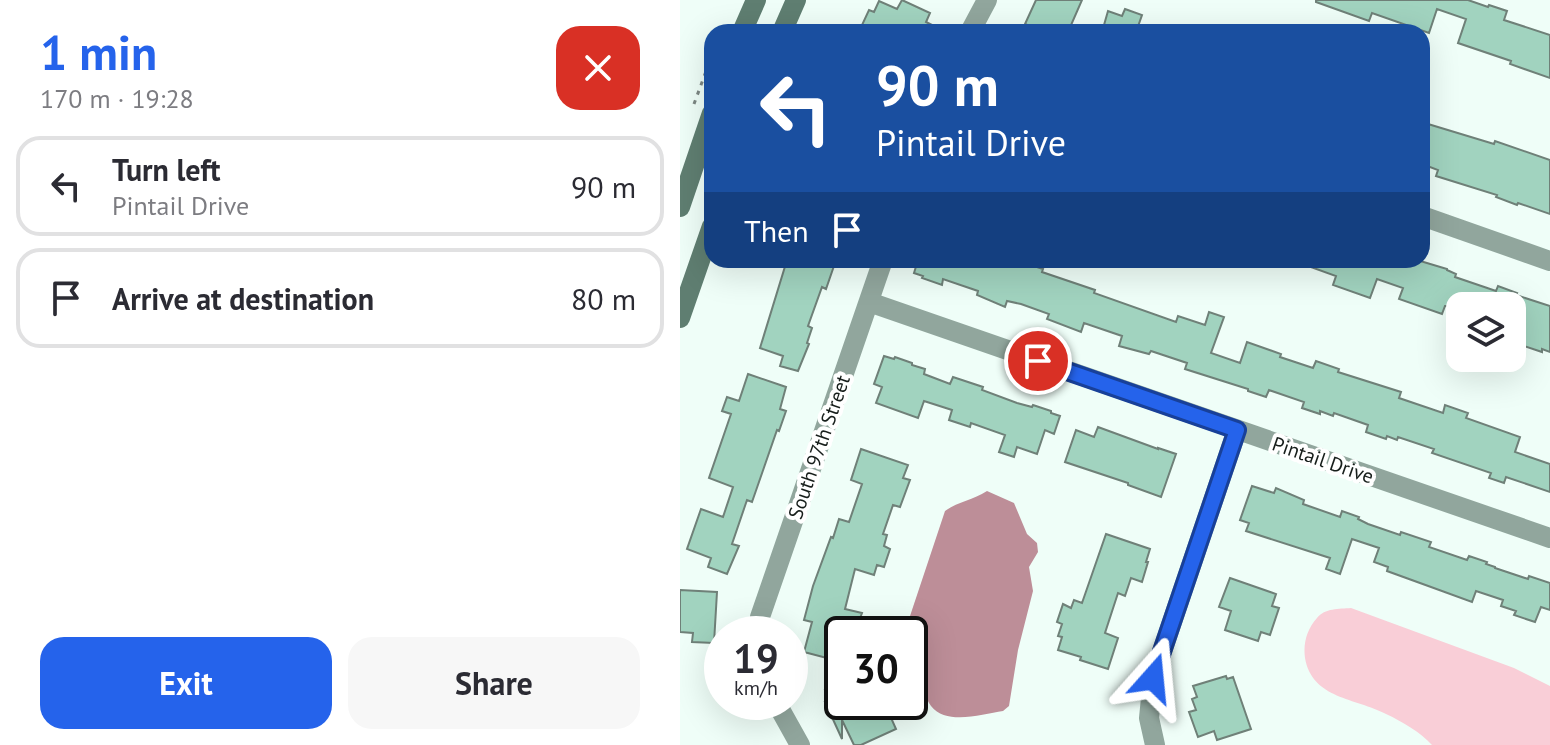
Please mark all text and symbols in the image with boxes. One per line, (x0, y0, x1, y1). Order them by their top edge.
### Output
text: 1 min (40, 21, 157, 83)
button: close (556, 26, 640, 110)
text: 90 m (876, 49, 999, 121)
icon: left (744, 56, 848, 160)
text: 170 m · 19:28 (40, 82, 194, 115)
text: Pintail Drive (876, 119, 1066, 166)
text: Turn left (112, 150, 220, 189)
icon: left (44, 164, 88, 208)
text: 90 m (571, 167, 636, 206)
text: Pintail Drive (112, 189, 249, 222)
icon: arrive (825, 208, 869, 252)
text: Then (744, 211, 809, 250)
icon: arrive (44, 276, 88, 320)
text: Arrive at destination (112, 279, 374, 318)
text: 80 m (571, 279, 636, 318)
map controls (1446, 292, 1526, 372)
button: layers (1446, 292, 1526, 372)
pin (1004, 327, 1072, 395)
icon: arrive (1016, 339, 1060, 383)
street label: South 97th Street (782, 371, 856, 522)
street label: Pintail Drive (1269, 431, 1377, 489)
speed limit sign: 30 (824, 616, 928, 720)
text: 19 (733, 632, 779, 684)
position arrow (1111, 636, 1195, 720)
button: Exit (40, 637, 332, 729)
button: Share (348, 637, 640, 729)
text: km/h (734, 675, 778, 701)

